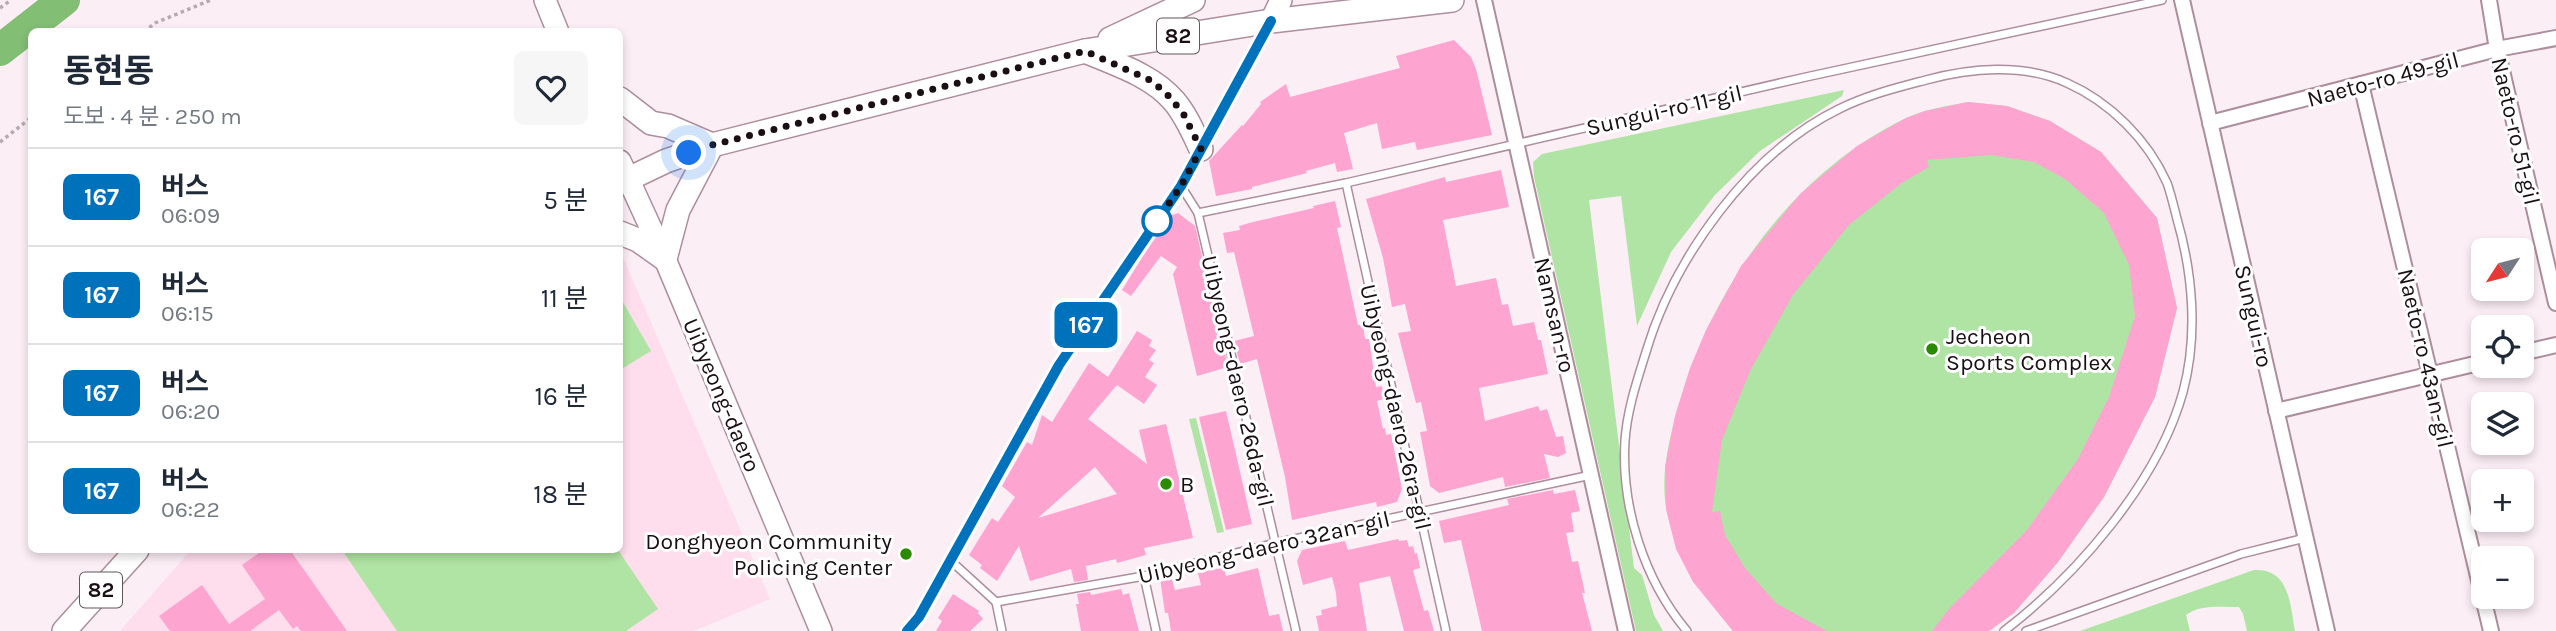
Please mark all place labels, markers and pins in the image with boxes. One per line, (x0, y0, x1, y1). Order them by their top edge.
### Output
unlabelled marker (1142, 206, 1172, 236)
place label: Jecheon Sports Complex (1946, 323, 2112, 376)
marker: Jecheon Sports Complex (1924, 341, 1940, 357)
place label: B (1180, 471, 1194, 498)
marker: B (1158, 476, 1174, 492)
place label: Donghyeon Community Policing Center (645, 528, 893, 581)
marker: Donghyeon Community Policing Center (898, 546, 914, 562)

